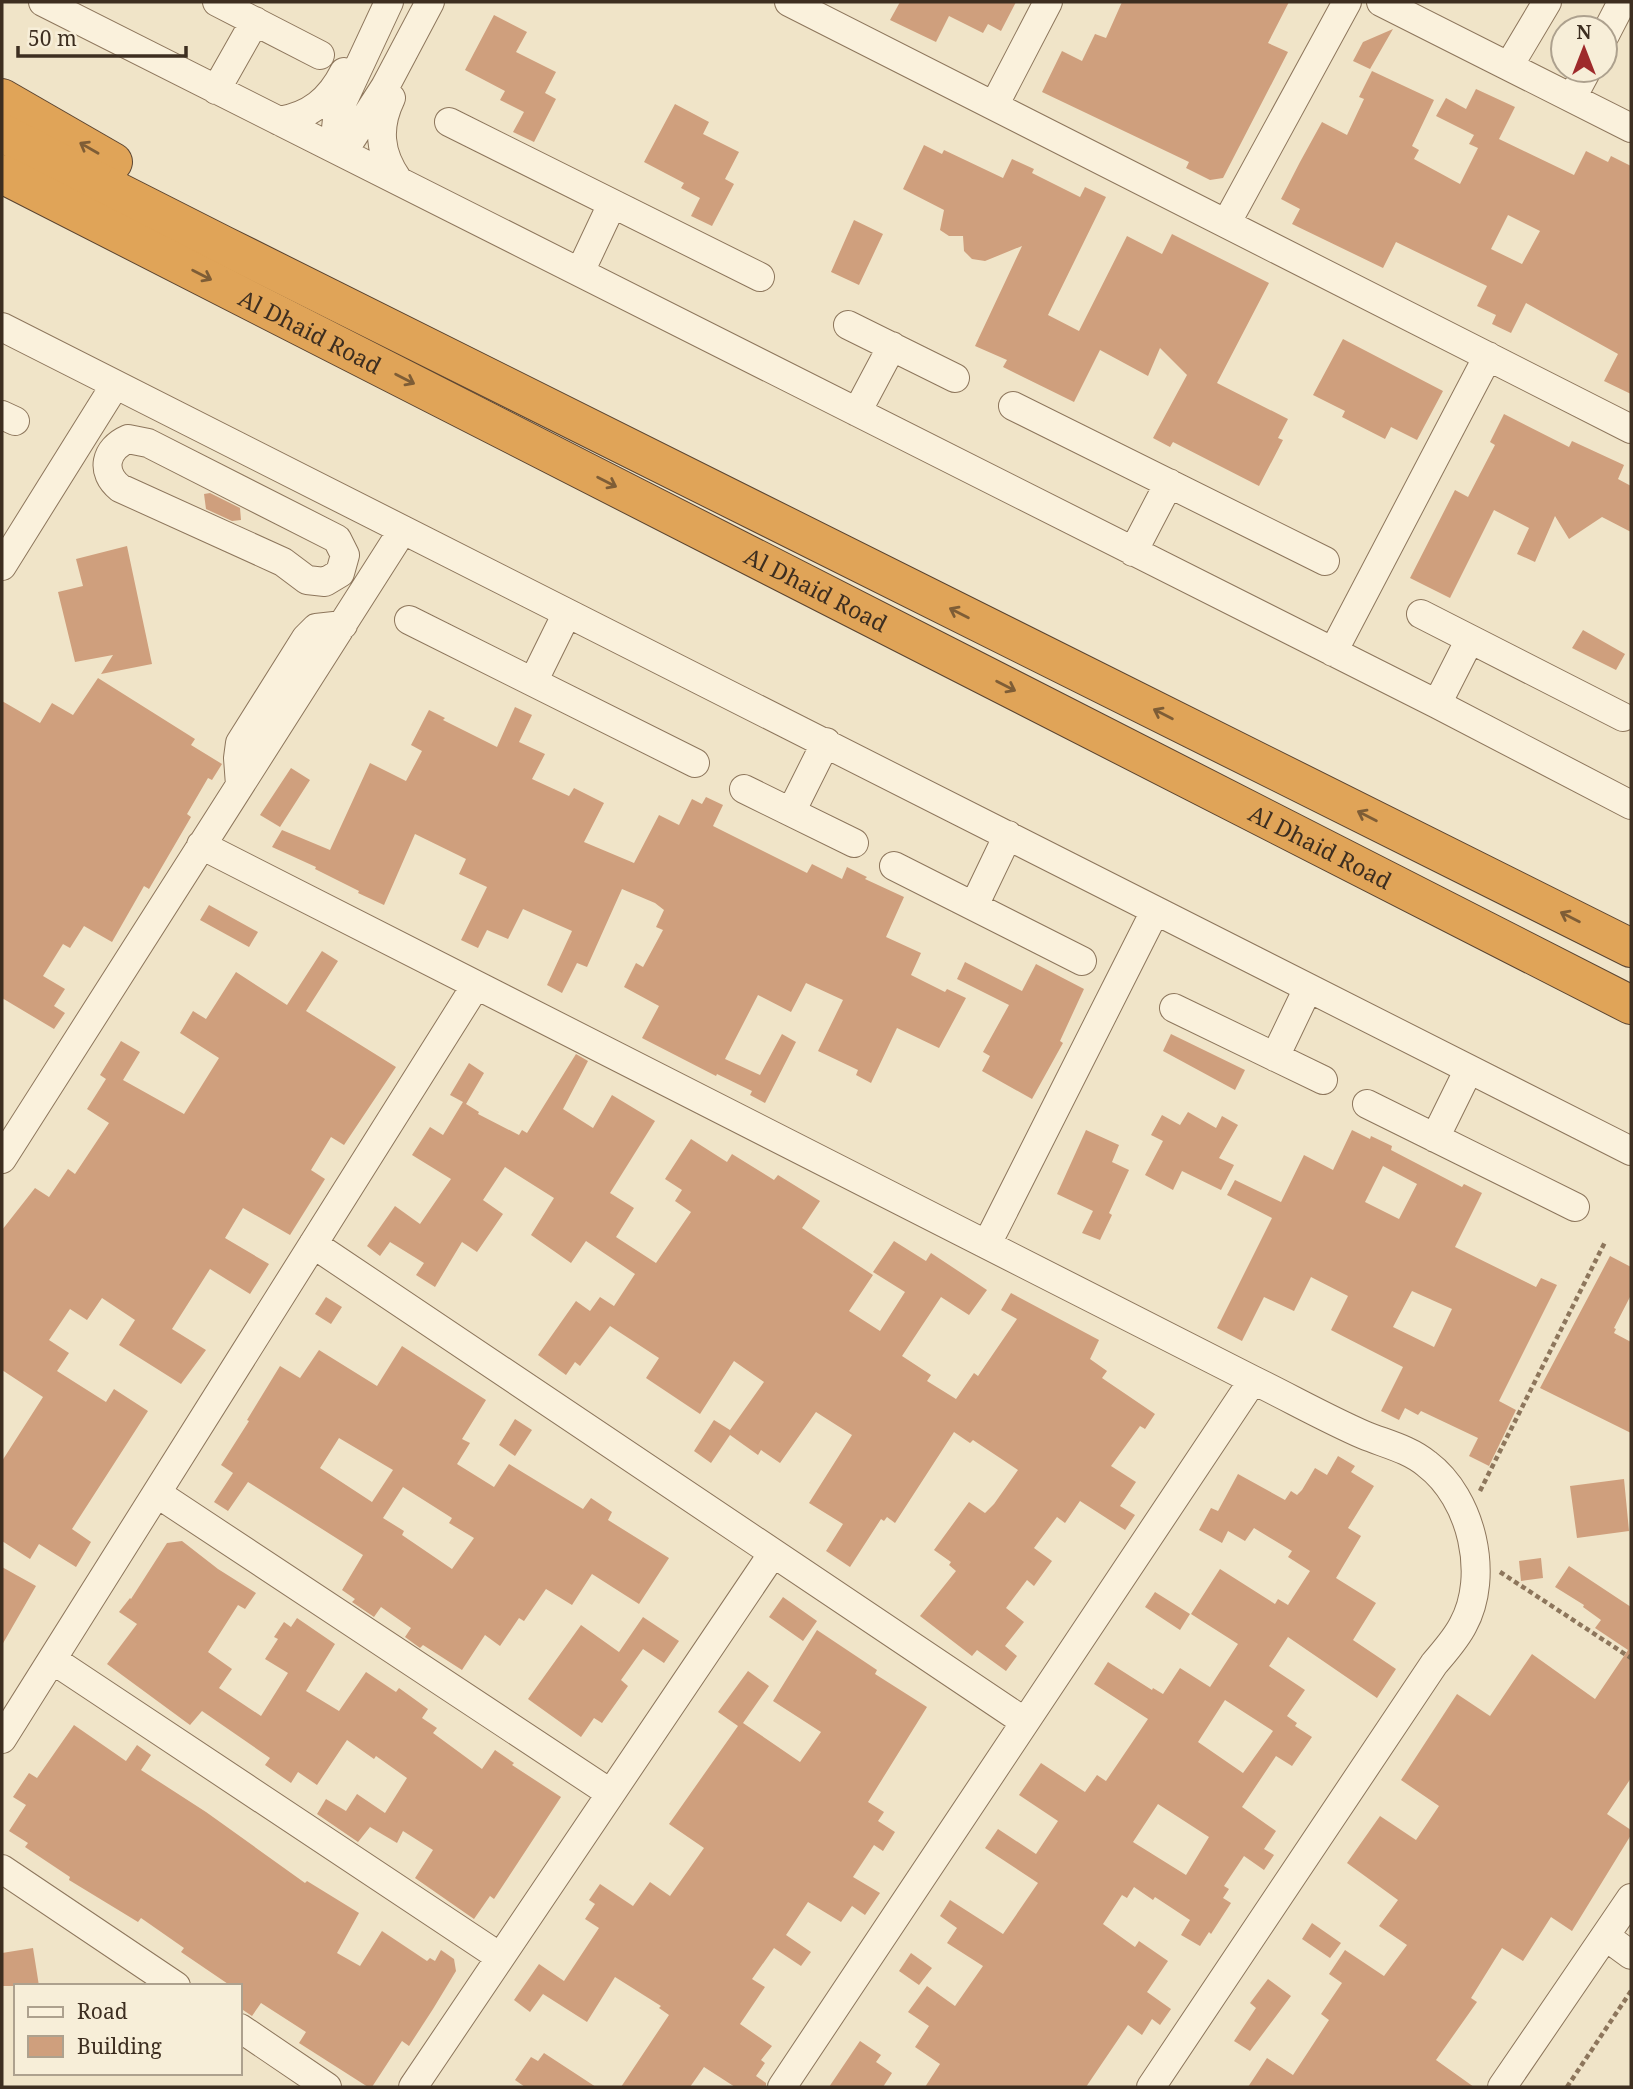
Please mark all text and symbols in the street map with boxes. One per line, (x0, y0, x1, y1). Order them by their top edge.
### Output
scale bar (18, 14, 186, 58)
north arrow (1549, 14, 1619, 84)
text: N (1577, 19, 1592, 45)
text: 50 m (28, 24, 77, 52)
one-way arrow (79, 141, 100, 154)
one-way arrow (191, 269, 212, 283)
street label: Al Dhaid Road (233, 281, 387, 381)
one-way arrow (394, 372, 414, 386)
one-way arrow (596, 476, 617, 490)
street label: Al Dhaid Road (739, 540, 893, 639)
one-way arrow (949, 605, 970, 619)
one-way arrow (995, 679, 1016, 693)
one-way arrow (1153, 707, 1174, 721)
street label: Al Dhaid Road (1243, 797, 1397, 896)
one-way arrow (1357, 808, 1378, 822)
one-way arrow (1560, 910, 1581, 924)
legend (14, 1984, 242, 2075)
text: Road (77, 1997, 128, 2025)
text: Building (77, 2032, 162, 2060)

